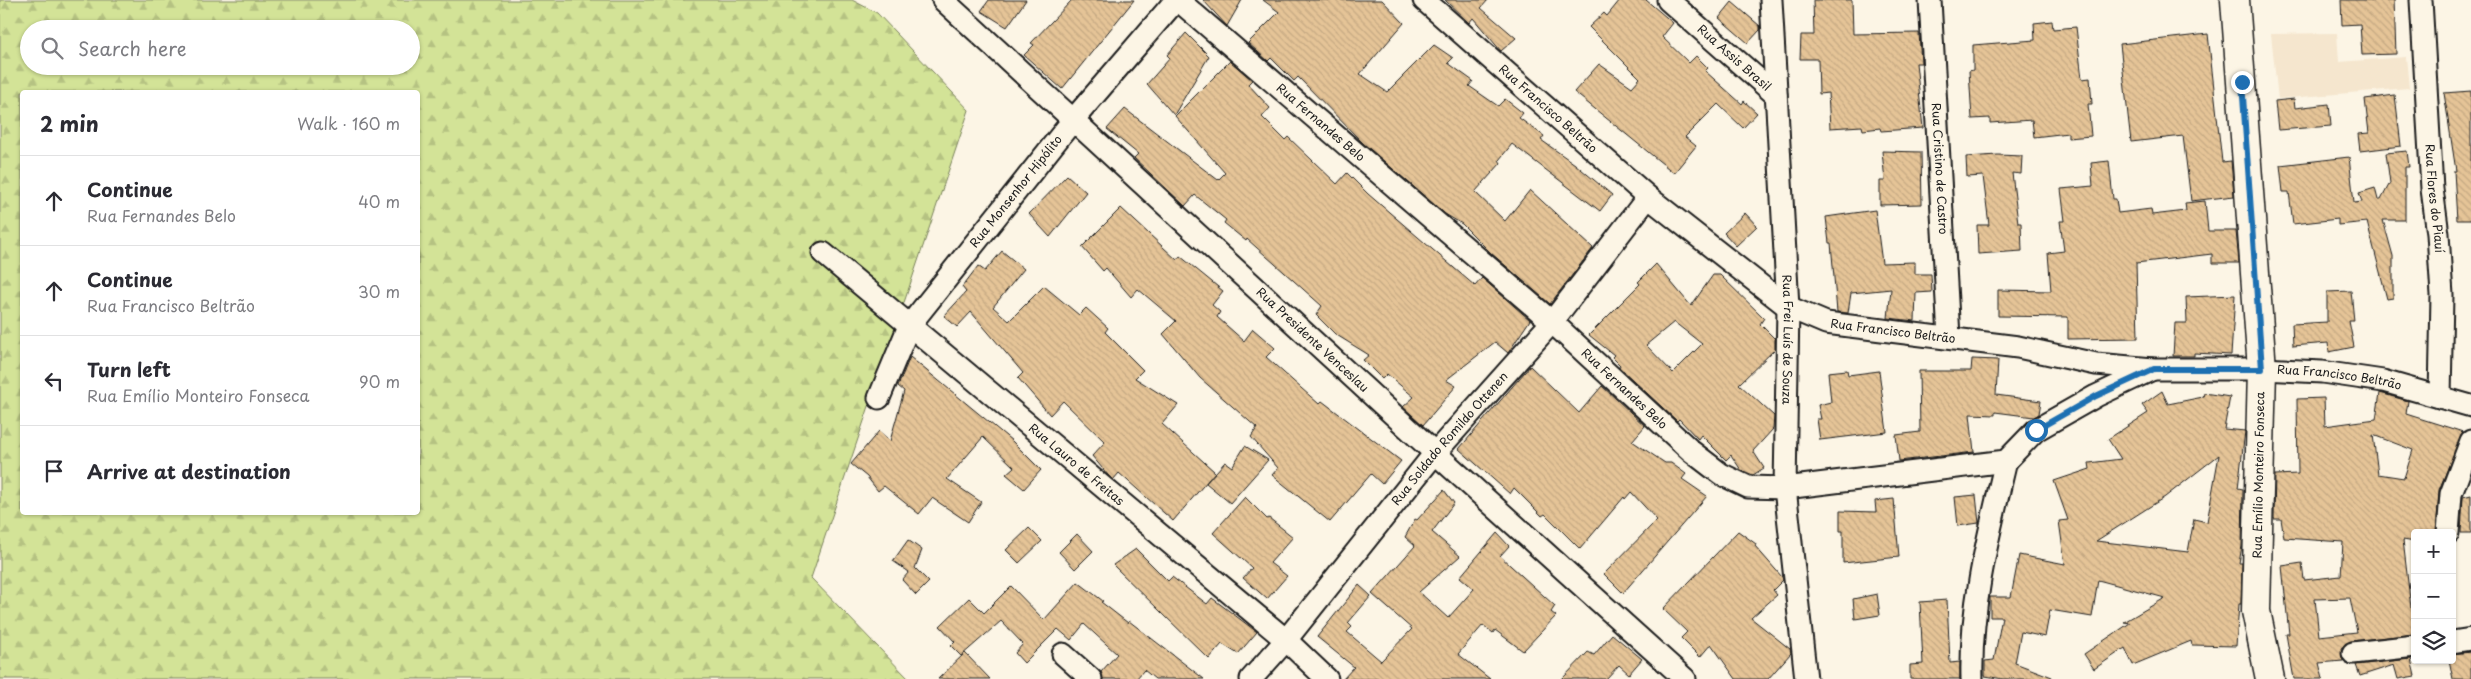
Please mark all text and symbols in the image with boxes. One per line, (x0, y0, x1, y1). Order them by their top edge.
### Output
search box (20, 20, 420, 75)
street label: Rua Assis Brasil (1694, 20, 1776, 95)
icon: search (38, 34, 66, 62)
text: Search here (78, 34, 187, 62)
street label: Rua Francisco Beltrão (1495, 60, 1602, 157)
route end (2231, 71, 2254, 94)
street label: Rua Fernandes Belo (1273, 79, 1370, 165)
street label: Rua Cristino de Castro (1928, 102, 1953, 235)
text: 2 min (40, 107, 99, 139)
text: Walk · 160 m (297, 111, 400, 135)
street label: Rua Monsenhor Hipólito (965, 130, 1066, 251)
street label: Rua Flores do Piauí (2421, 144, 2449, 254)
text: Continue (87, 175, 173, 203)
icon: ahead (40, 187, 68, 215)
text: 40 m (358, 189, 400, 213)
text: Rua Fernandes Belo (87, 203, 236, 227)
text: Continue (87, 265, 173, 293)
street label: Rua Frei Luís de Souza (1778, 274, 1798, 405)
icon: ahead (40, 277, 68, 305)
text: 30 m (358, 279, 400, 303)
street label: Rua Presidente Venceslau (1253, 283, 1373, 396)
text: Rua Francisco Beltrão (87, 293, 255, 317)
street label: Rua Francisco Beltrão (1829, 314, 1957, 347)
street label: Rua Fernandes Belo (1578, 344, 1672, 433)
text: Turn left (87, 355, 171, 383)
street label: Rua Francisco Beltrão (2276, 360, 2404, 394)
icon: left (40, 367, 68, 395)
street label: Rua Soldado Romildo Ottenen (1387, 367, 1512, 509)
text: 90 m (359, 369, 400, 393)
text: Rua Emílio Monteiro Fonseca (87, 383, 309, 407)
street label: Rua Emílio Monteiro Fonseca (2248, 391, 2268, 559)
street label: Rua Lauro de Freitas (1025, 419, 1129, 509)
route start (2025, 419, 2048, 442)
icon: arrive (40, 457, 68, 485)
text: Arrive at destination (87, 457, 291, 485)
map controls (2411, 529, 2456, 664)
button: + (2411, 529, 2456, 574)
button: − (2411, 574, 2456, 619)
button: layers (2411, 619, 2456, 664)

